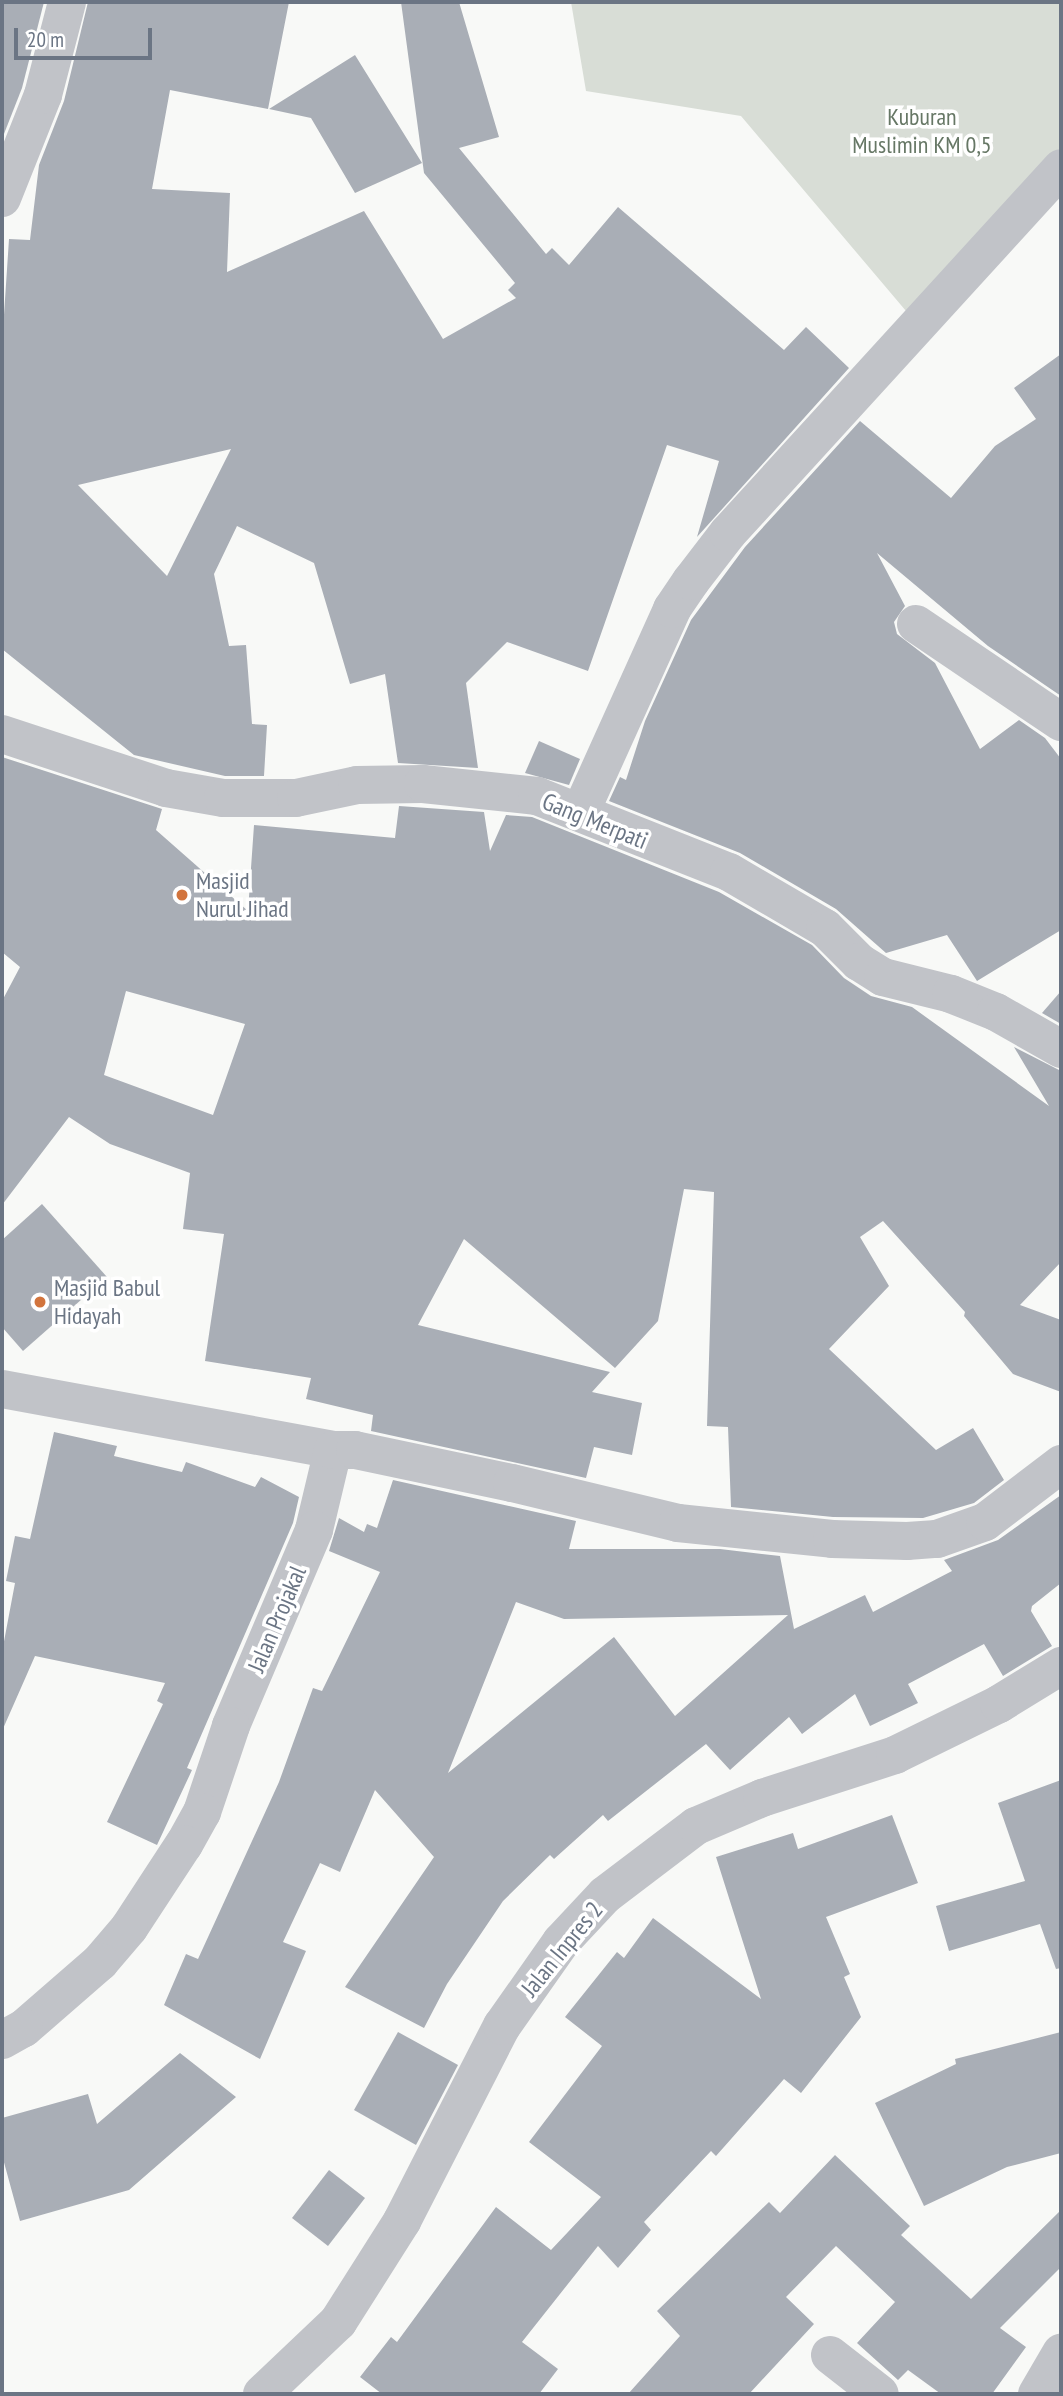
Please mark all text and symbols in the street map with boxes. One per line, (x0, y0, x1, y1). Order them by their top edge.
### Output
scale bar (18, 14, 156, 58)
text: 20 m (27, 26, 64, 53)
park label: Kuburan Muslimin KM 0,5 (852, 103, 992, 159)
street label: Gang Merpati (538, 787, 652, 855)
place label: Masjid Nurul Jihad (196, 867, 289, 923)
marker: Masjid Nurul Jihad (174, 887, 190, 903)
place label: Masjid Babul Hidayah (54, 1274, 160, 1330)
marker: Masjid Babul Hidayah (32, 1294, 48, 1310)
street label: Jalan Projakal (242, 1562, 312, 1676)
street label: Jalan Inpres 2 (515, 1896, 609, 2002)

